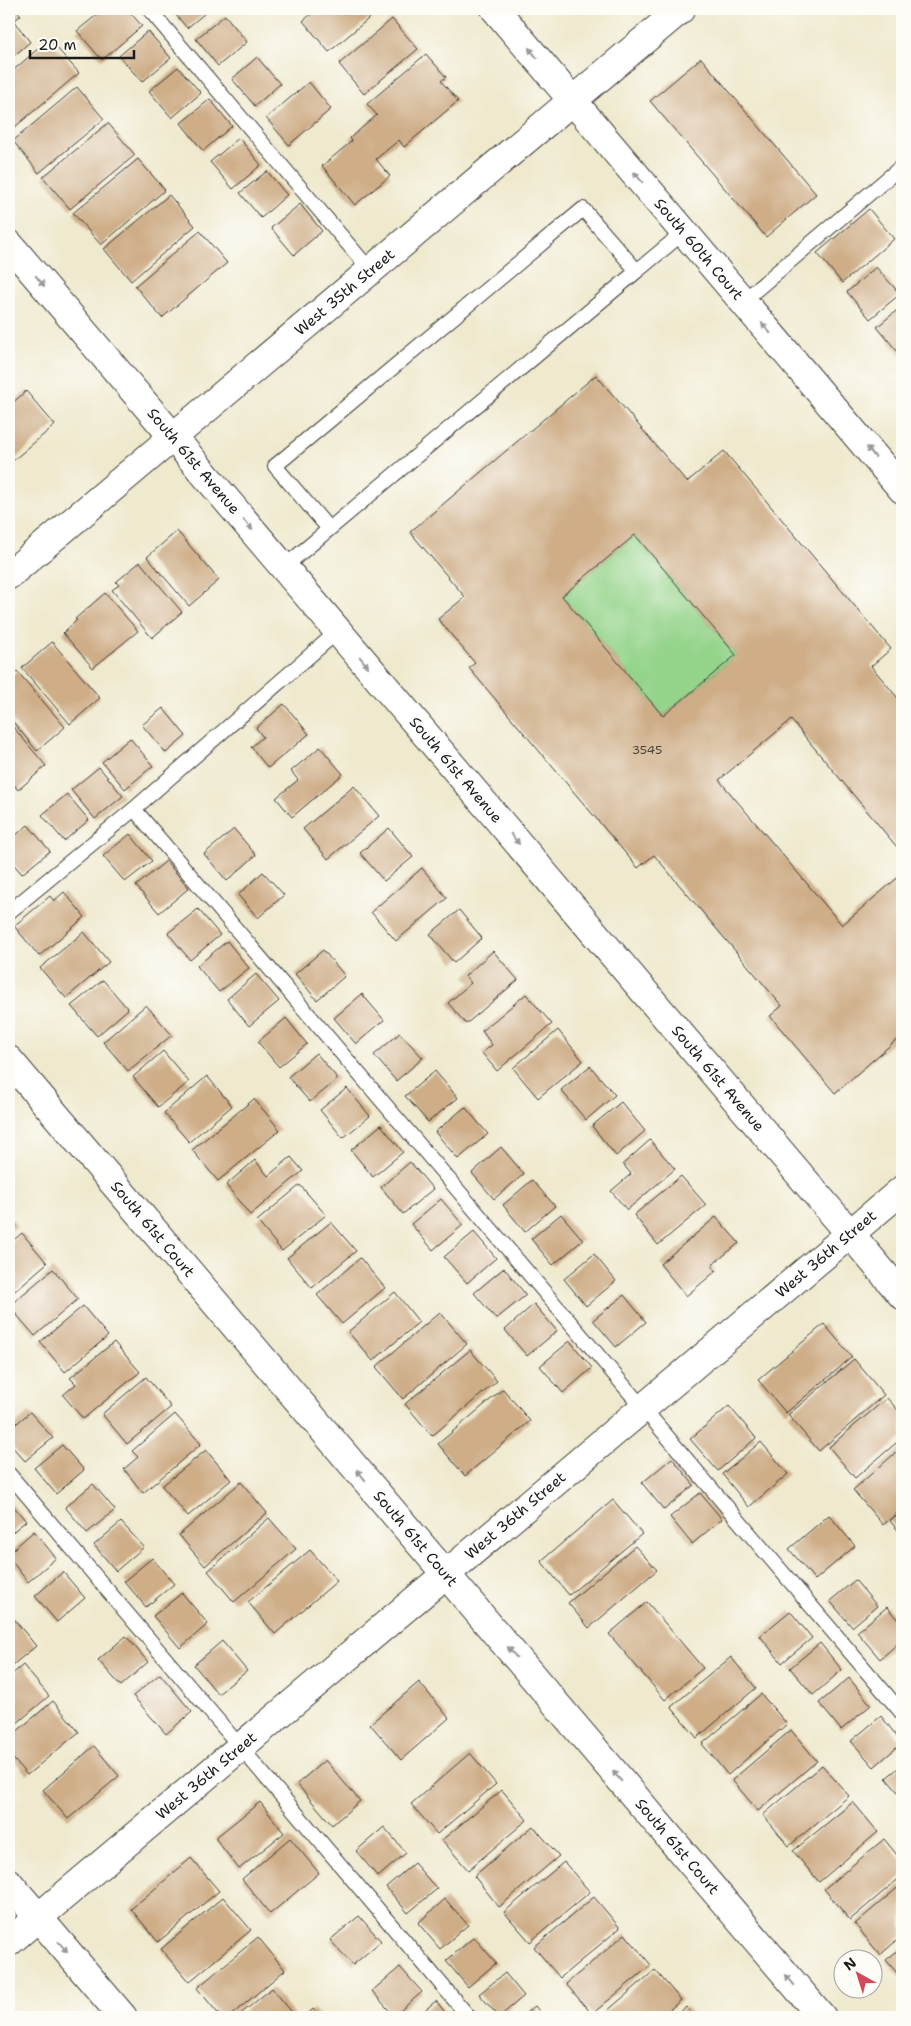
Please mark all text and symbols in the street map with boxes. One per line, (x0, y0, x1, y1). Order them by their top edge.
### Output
scale bar (30, 28, 134, 60)
text: 20 m (38, 35, 77, 55)
one-way arrow (527, 47, 538, 60)
one-way arrow (632, 171, 643, 184)
street label: South 60th Court (650, 194, 748, 304)
street label: West 35th Street (290, 244, 399, 340)
one-way arrow (35, 274, 46, 287)
one-way arrow (760, 321, 771, 334)
street label: South 61st Avenue (143, 404, 244, 519)
one-way arrow (865, 445, 876, 458)
one-way arrow (242, 518, 253, 531)
one-way arrow (358, 655, 370, 667)
street label: South 61st Avenue (405, 712, 507, 827)
house number: 3545 (632, 742, 662, 758)
one-way arrow (509, 832, 520, 845)
street label: South 61st Avenue (667, 1021, 769, 1136)
street label: South 61st Court (106, 1177, 199, 1282)
street label: West 36th Street (771, 1206, 881, 1302)
street label: West 36th Street (461, 1467, 570, 1564)
one-way arrow (356, 1469, 367, 1482)
street label: South 61st Court (369, 1486, 462, 1591)
one-way arrow (506, 1647, 518, 1659)
street label: West 36th Street (152, 1727, 261, 1824)
one-way arrow (611, 1771, 623, 1783)
street label: South 61st Court (631, 1794, 724, 1899)
one-way arrow (57, 1941, 68, 1953)
north arrow (834, 1948, 884, 1998)
text: N (840, 1953, 860, 1974)
one-way arrow (785, 1974, 796, 1987)

